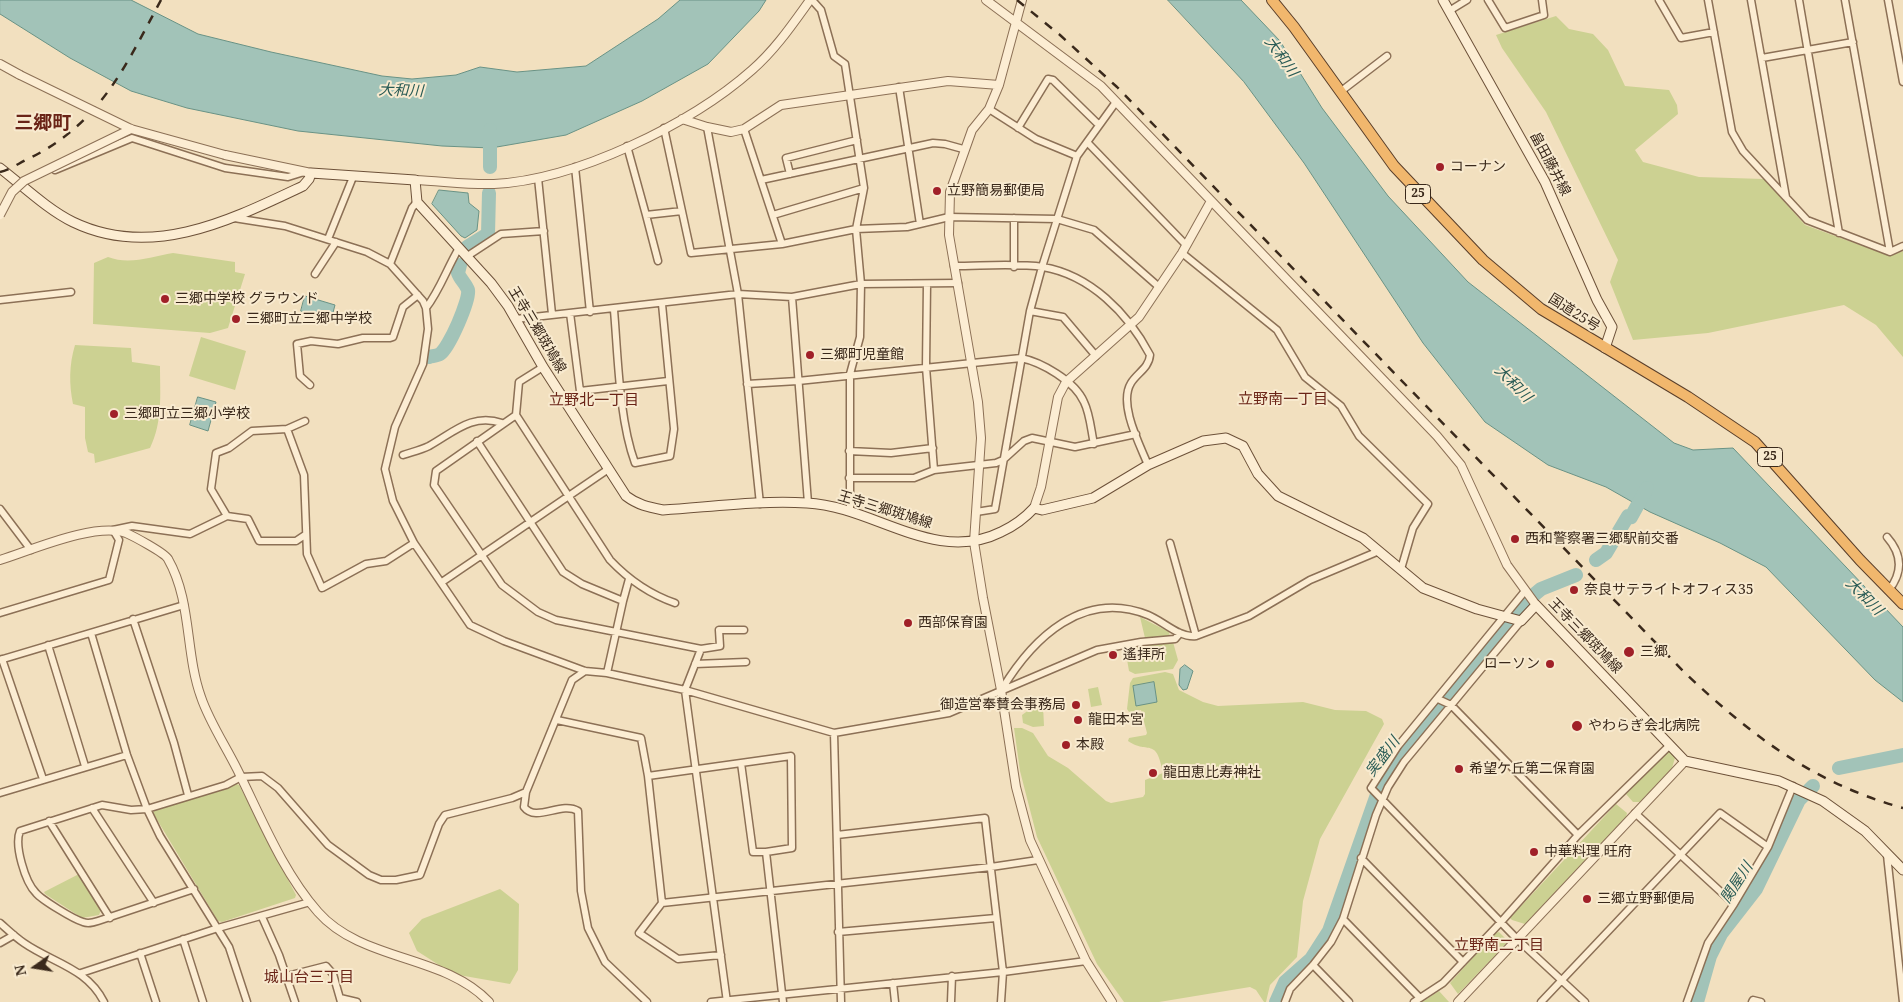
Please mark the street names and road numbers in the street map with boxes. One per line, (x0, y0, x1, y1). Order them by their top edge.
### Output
street label: 畠田藤井線 (1526, 129, 1574, 199)
road number: 25 (1406, 184, 1430, 203)
street label: 王寺三郷斑鳩線 (505, 284, 569, 376)
street label: 国道25号 (1545, 291, 1603, 335)
road number: 25 (1758, 448, 1782, 467)
street label: 王寺三郷斑鳩線 (836, 488, 934, 532)
street label: 王寺三郷斑鳩線 (1545, 595, 1625, 677)

